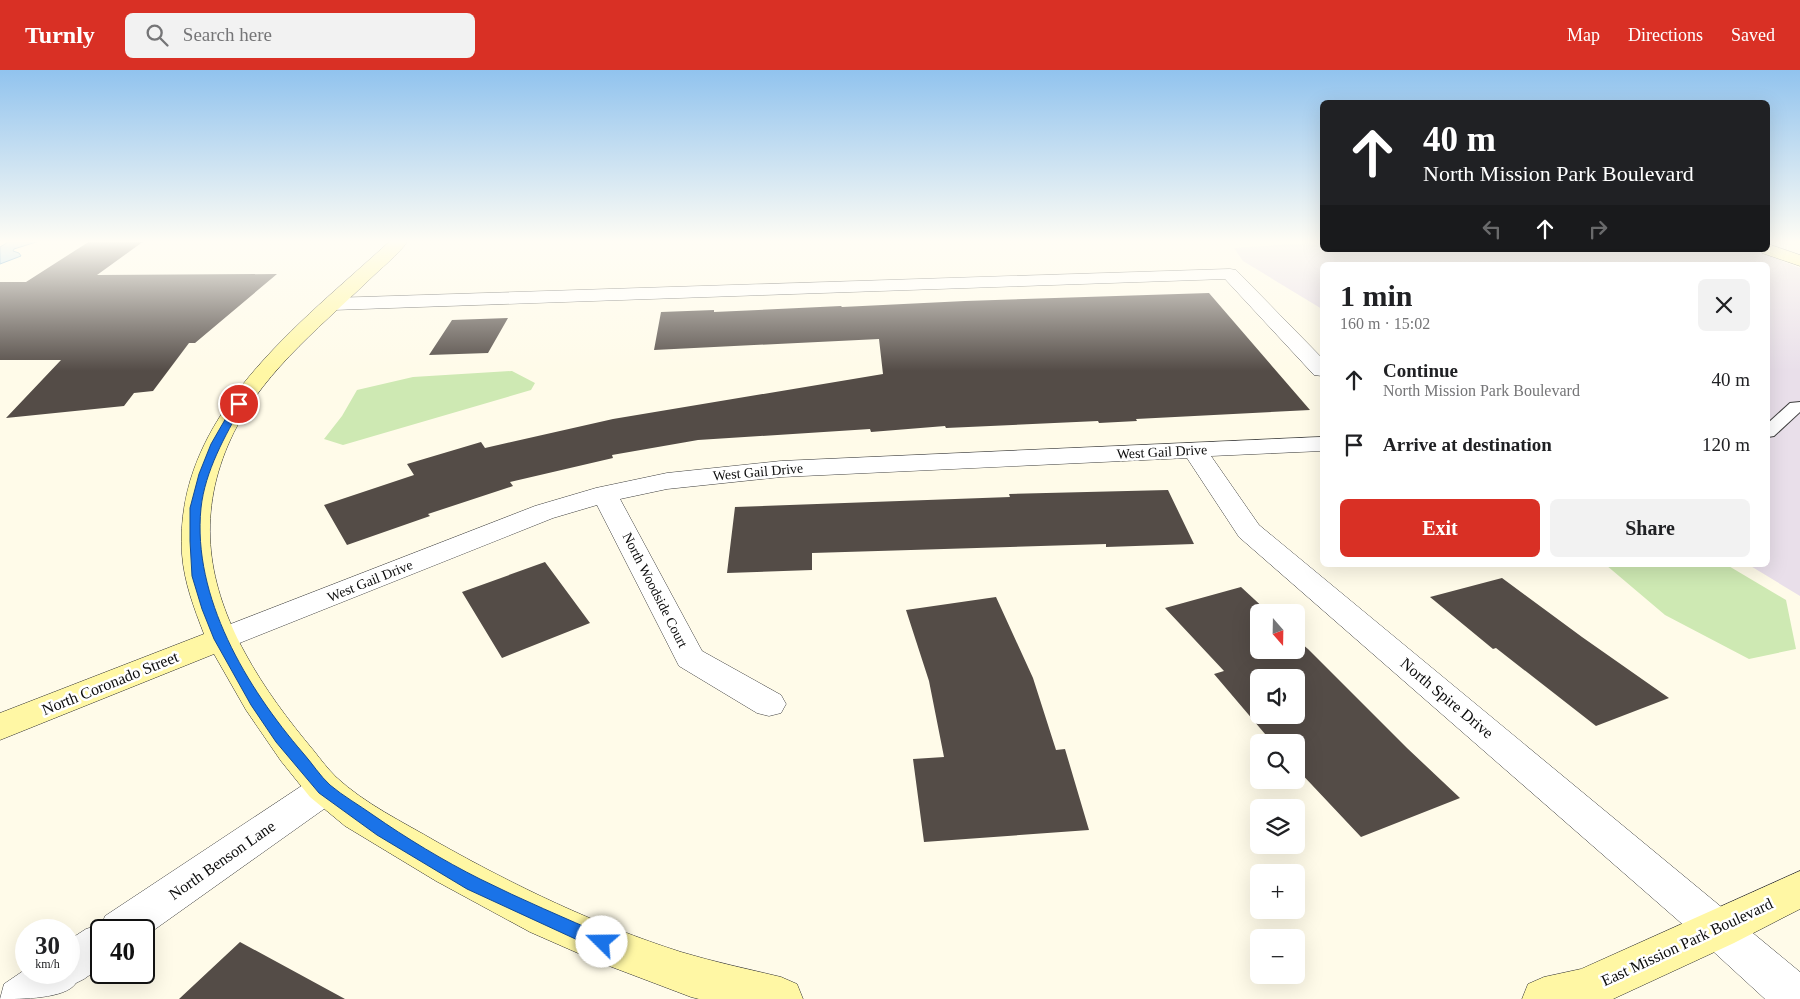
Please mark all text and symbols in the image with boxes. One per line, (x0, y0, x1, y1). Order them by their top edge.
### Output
search box (125, 13, 475, 58)
icon: search (143, 21, 171, 49)
text: Turnly (25, 22, 95, 48)
text: Search here (183, 24, 272, 45)
text: Map (1567, 25, 1600, 45)
text: Directions (1628, 25, 1703, 45)
text: Saved (1731, 25, 1775, 45)
icon: ahead (1340, 120, 1405, 185)
text: 40 m (1423, 120, 1496, 159)
text: North Mission Park Boulevard (1423, 161, 1694, 186)
icon: left (1478, 215, 1506, 243)
icon: ahead (1531, 215, 1559, 243)
icon: right (1584, 215, 1612, 243)
text: 1 min (1340, 279, 1413, 312)
button: close (1698, 279, 1750, 331)
text: 160 m · 15:02 (1340, 315, 1430, 332)
text: Continue (1383, 360, 1458, 381)
icon: ahead (1340, 366, 1368, 394)
text: 40 m (1711, 369, 1750, 390)
text: North Mission Park Boulevard (1383, 382, 1580, 399)
pin (218, 383, 260, 425)
icon: arrive (225, 390, 253, 418)
icon: arrive (1340, 431, 1368, 459)
text: Arrive at destination (1383, 434, 1552, 455)
text: 120 m (1702, 434, 1750, 455)
street label: West Gail Drive (1116, 442, 1208, 462)
street label: West Gail Drive (712, 461, 804, 483)
button: Exit (1340, 499, 1540, 557)
button: Share (1550, 499, 1750, 557)
street label: North Woodside Court (619, 530, 691, 650)
street label: West Gail Drive (325, 557, 415, 605)
north arrow (1250, 604, 1305, 659)
map controls (1250, 604, 1305, 984)
street label: North Coronado Street (39, 648, 181, 718)
street label: North Spire Drive (1397, 654, 1497, 742)
button: sound (1250, 669, 1305, 724)
button: search (1250, 734, 1305, 789)
button: layers (1250, 799, 1305, 854)
street label: North Benson Lane (166, 817, 278, 903)
button: + (1250, 864, 1305, 919)
street label: East Mission Park Boulevard (1599, 895, 1775, 989)
position arrow (575, 915, 627, 967)
speed limit sign: 40 (90, 919, 155, 984)
button: − (1250, 929, 1305, 984)
text: 30 (35, 932, 60, 959)
text: km/h (35, 957, 60, 971)

